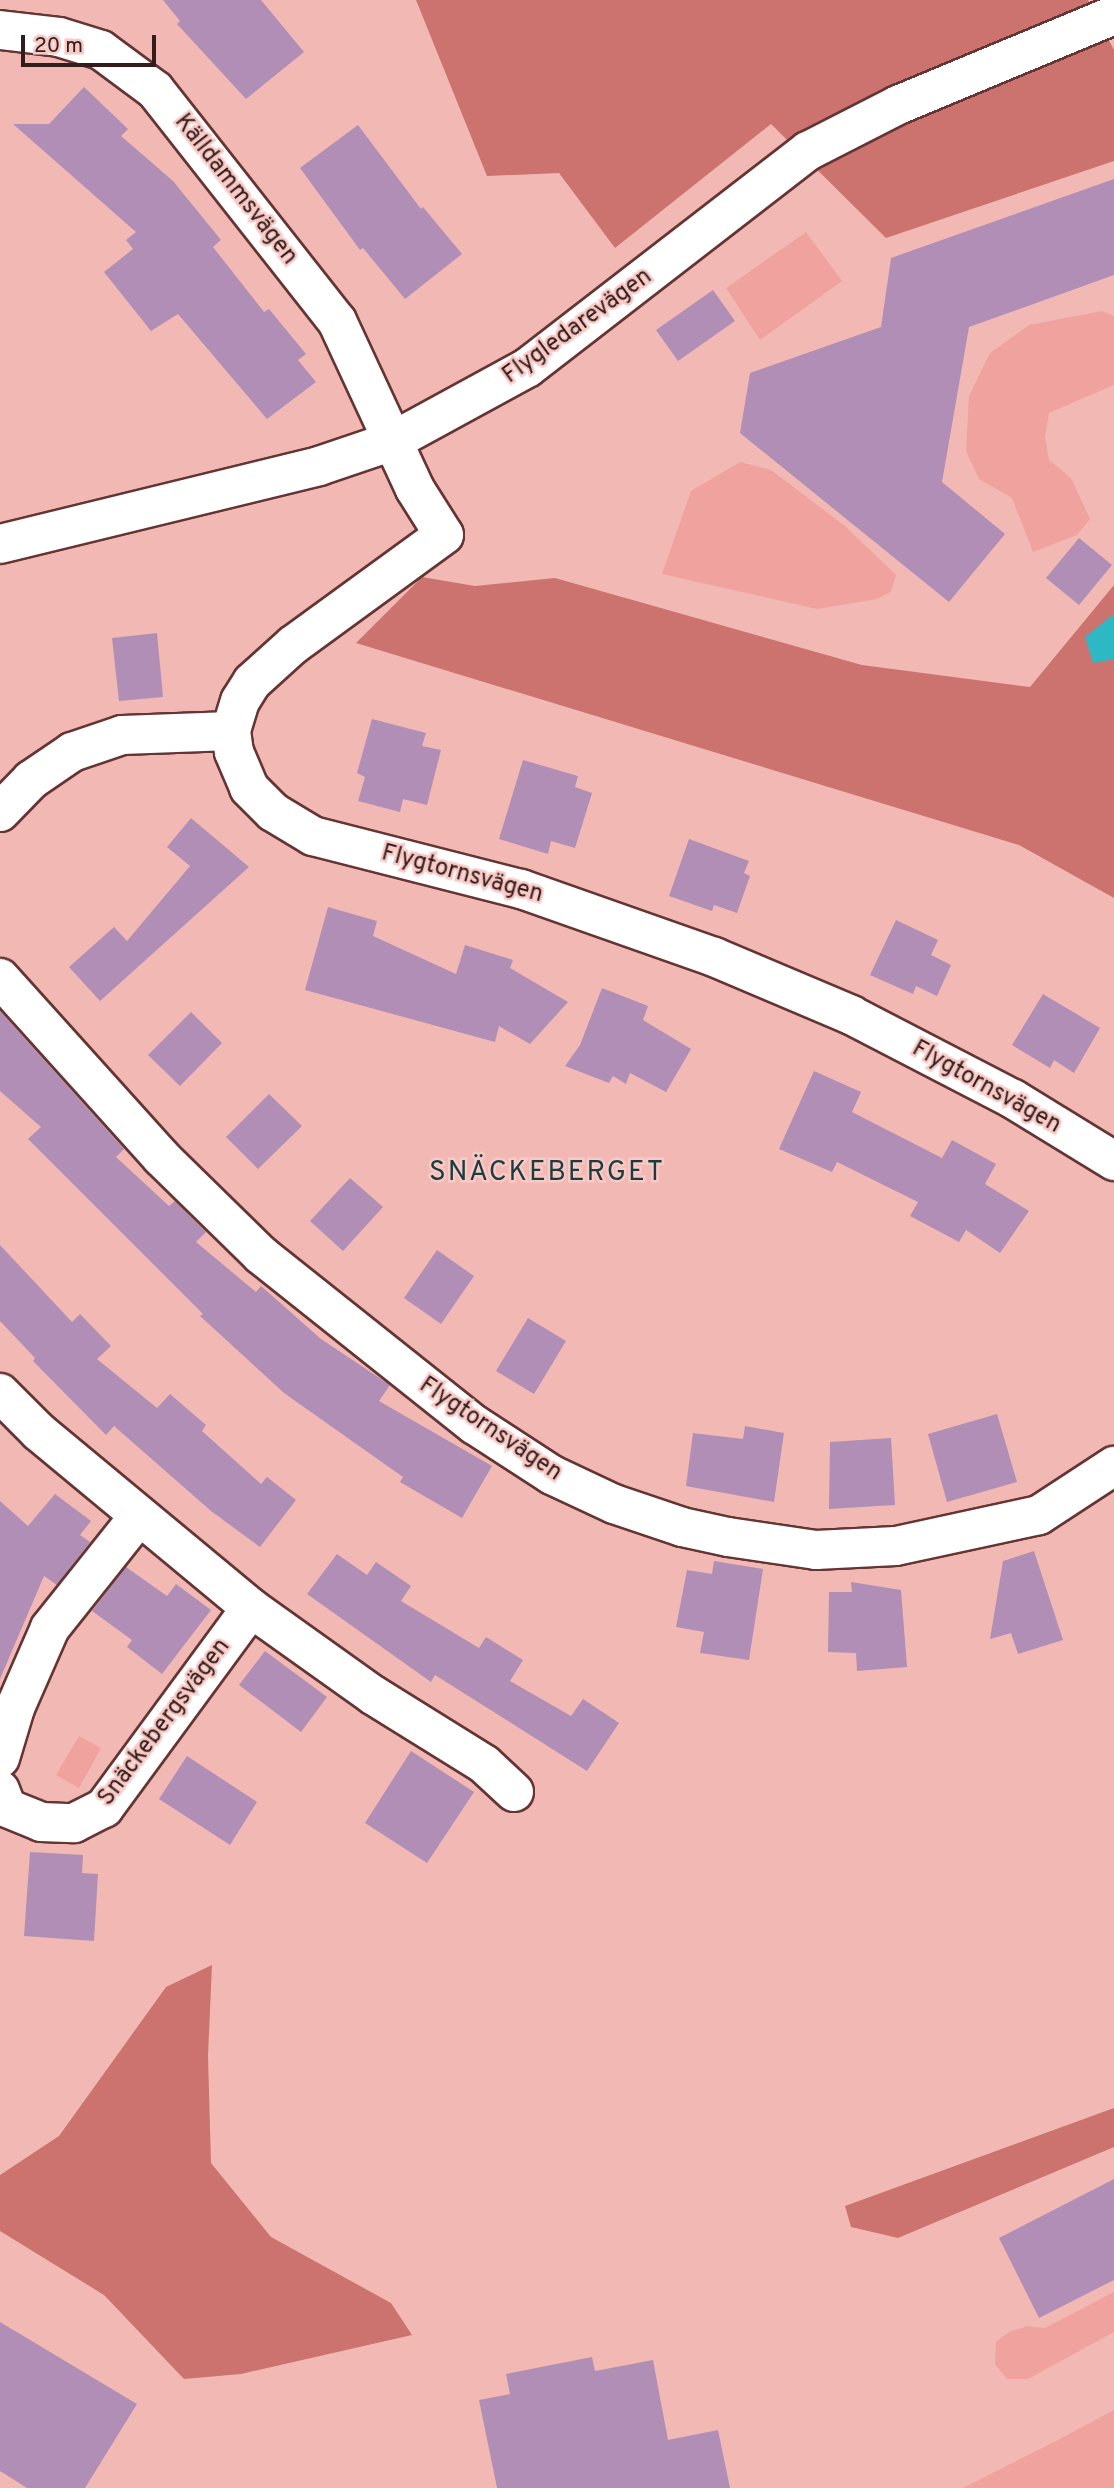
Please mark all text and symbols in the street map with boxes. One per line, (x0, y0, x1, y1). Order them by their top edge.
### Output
scale bar (24, 21, 159, 65)
text: 20 m (34, 33, 83, 60)
street label: Källdammsvägen (167, 109, 303, 271)
street label: Flygledarevägen (498, 263, 658, 391)
street label: Flygtornsvägen (378, 840, 546, 910)
street label: Flygtornsvägen (906, 1035, 1066, 1141)
district label: SNÄCKEBERGET (430, 1156, 664, 1190)
street label: Flygtornsvägen (413, 1372, 567, 1488)
street label: Snäckebergsvägen (93, 1634, 237, 1812)

